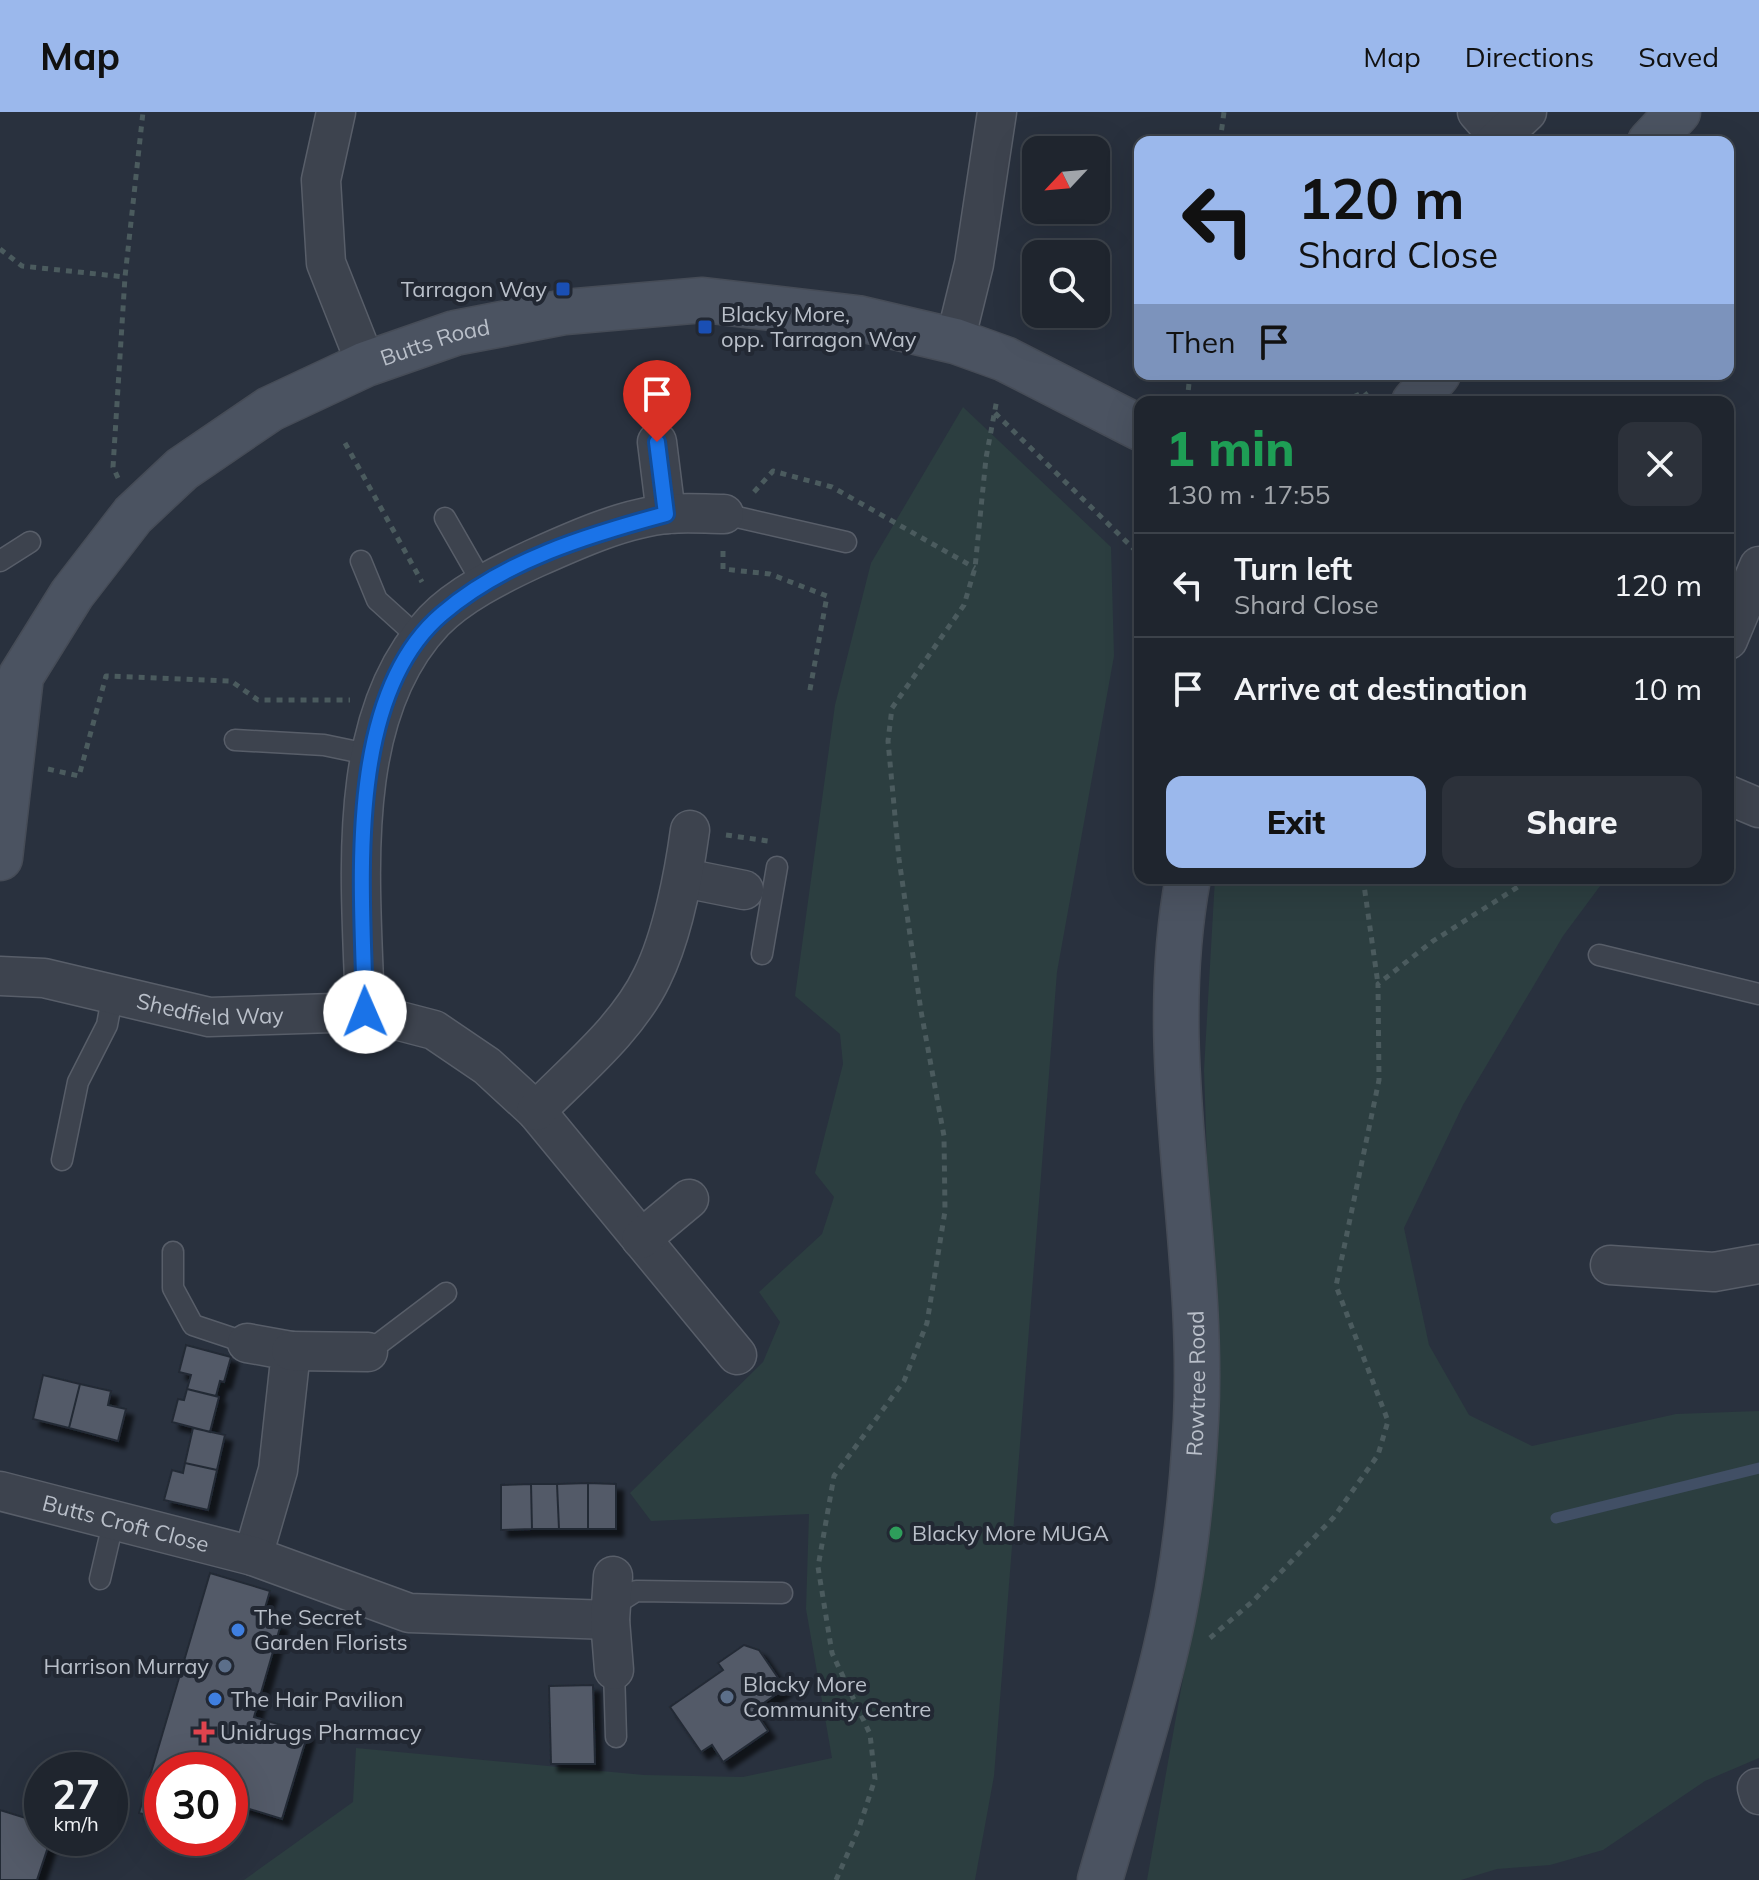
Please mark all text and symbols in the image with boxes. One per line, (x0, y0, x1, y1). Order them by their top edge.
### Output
text: Map (40, 32, 120, 80)
text: Map (1363, 39, 1421, 74)
text: Directions (1465, 39, 1594, 74)
text: Saved (1638, 39, 1719, 74)
north arrow (1022, 136, 1110, 224)
map controls (1022, 136, 1110, 328)
text: 120 m (1298, 163, 1465, 233)
icon: left (1166, 168, 1270, 272)
text: Shard Close (1298, 232, 1498, 277)
button: search (1022, 240, 1110, 328)
place label: Tarragon Way (401, 275, 547, 303)
marker: Tarragon Way (554, 280, 572, 298)
place label: Blacky More, opp. Tarragon Way (721, 300, 917, 353)
street label: Butts Road (376, 313, 492, 372)
marker: Blacky More, opp. Tarragon Way (696, 318, 714, 336)
icon: arrive (1252, 320, 1296, 364)
text: Then (1166, 323, 1236, 361)
pin (623, 360, 691, 442)
icon: arrive (635, 372, 679, 416)
text: 1 min (1166, 418, 1295, 478)
button: close (1618, 422, 1702, 506)
text: 130 m · 17:55 (1166, 478, 1330, 511)
text: Turn left (1234, 550, 1352, 588)
icon: left (1166, 563, 1210, 607)
text: 120 m (1614, 566, 1702, 604)
text: Shard Close (1234, 588, 1379, 621)
icon: arrive (1166, 667, 1210, 711)
text: Arrive at destination (1234, 670, 1528, 708)
text: 10 m (1632, 670, 1702, 708)
button: Exit (1166, 776, 1426, 868)
button: Share (1442, 776, 1702, 868)
position arrow (323, 970, 407, 1054)
street label: Shedfield Way (134, 986, 284, 1031)
street label: Rowtree Road (1180, 1310, 1211, 1457)
street label: Butts Croft Close (40, 1489, 212, 1558)
place label: Blacky More MUGA (912, 1519, 1109, 1547)
marker: Blacky More MUGA (887, 1524, 905, 1542)
place label: The Secret Garden Florists (254, 1603, 408, 1656)
marker: The Secret Garden Florists (229, 1621, 247, 1639)
place label: Harrison Murray (43, 1652, 209, 1680)
marker: Harrison Murray (216, 1657, 234, 1675)
place label: Blacky More Community Centre (743, 1670, 931, 1723)
place label: The Hair Pavilion (231, 1685, 404, 1713)
marker: Blacky More Community Centre (718, 1688, 736, 1706)
marker: The Hair Pavilion (206, 1690, 224, 1708)
place label: Unidrugs Pharmacy (220, 1718, 422, 1746)
marker: Unidrugs Pharmacy (195, 1723, 213, 1741)
speed limit sign: 30 (144, 1752, 248, 1856)
text: 27 (52, 1769, 100, 1819)
text: km/h (53, 1811, 99, 1836)

